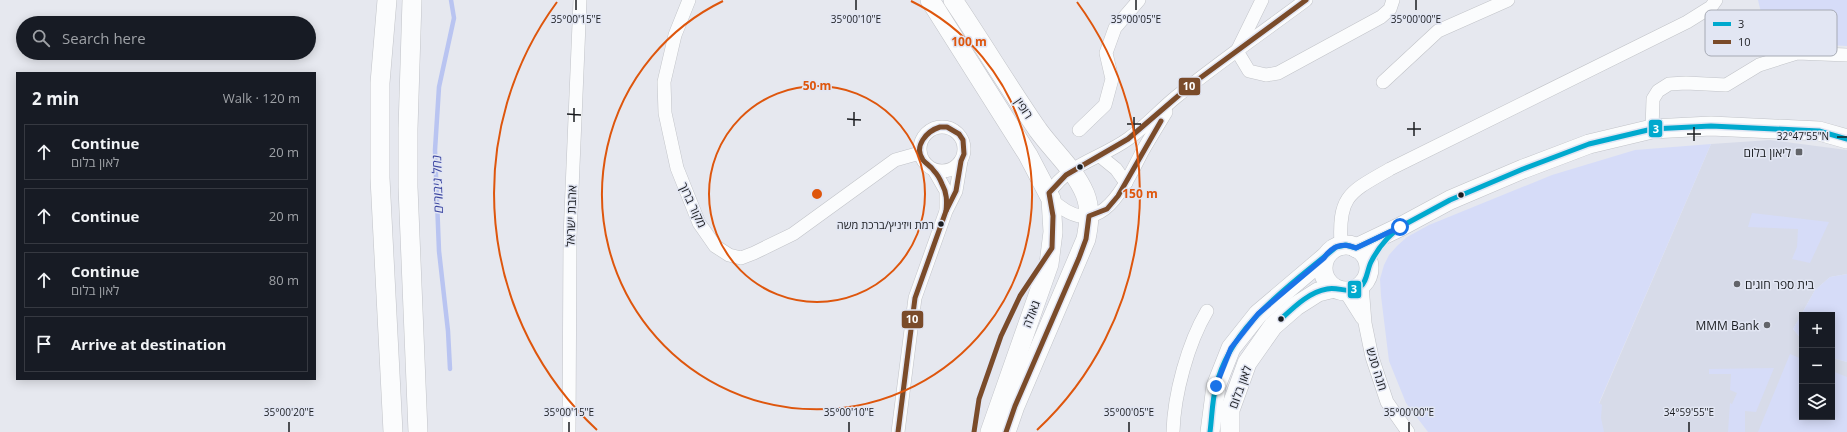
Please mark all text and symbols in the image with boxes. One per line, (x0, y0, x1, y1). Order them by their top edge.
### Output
legend (1705, 10, 1837, 56)
text: 35°00'15"E (551, 12, 601, 26)
text: 35°00'10"E (831, 12, 881, 26)
text: 35°00'05"E (1111, 12, 1161, 26)
text: 35°00'00"E (1391, 12, 1441, 26)
search box (16, 16, 316, 60)
text: 3 (1738, 16, 1744, 31)
icon: search (30, 27, 52, 49)
text: Search here (62, 28, 146, 48)
text: 100 m (951, 33, 987, 50)
text: 10 (1738, 34, 1751, 49)
text: 50 m (803, 77, 831, 94)
line badge: 10 (1178, 77, 1201, 96)
text: 10 (1183, 78, 1195, 93)
text: 2 min (32, 87, 79, 110)
text: Walk · 120 m (223, 89, 300, 107)
street label: רופין (1011, 94, 1037, 122)
line badge: 3 (1648, 119, 1663, 138)
text: 3 (1653, 121, 1659, 136)
text: 32°47'55"N (1777, 129, 1829, 143)
text: Continue (71, 133, 139, 153)
icon: ahead (33, 141, 55, 163)
text: 20 m (269, 143, 299, 161)
place label: ליאון בלום (1743, 144, 1791, 161)
marker: ליאון בלום (1794, 147, 1804, 157)
text: לאון בלום (71, 153, 119, 171)
water label: נחל גיבורים (427, 155, 447, 213)
unlabelled marker (1075, 162, 1085, 172)
street label: מקור ברוך (675, 180, 711, 230)
street label: אהבת ישראל (561, 185, 581, 247)
text: 150 m (1122, 185, 1158, 202)
centre of rings (810, 187, 824, 201)
unlabelled marker (1456, 190, 1466, 200)
icon: ahead (33, 205, 55, 227)
text: Continue (71, 206, 139, 226)
text: 20 m (269, 207, 299, 225)
place label: רמת ויז׳ניץ/ברכת משה (837, 217, 934, 232)
route start (1391, 218, 1409, 236)
marker: רמת ויז׳ניץ/ברכת משה (936, 219, 946, 229)
text: Continue (71, 261, 139, 281)
icon: ahead (33, 269, 55, 291)
text: 80 m (269, 271, 299, 289)
place label: בית ספר חוגים (1745, 276, 1815, 293)
marker: בית ספר חוגים (1732, 279, 1742, 289)
line badge: 3 (1347, 280, 1362, 299)
text: לאון בלום (71, 281, 119, 299)
text: 3 (1351, 281, 1357, 296)
street label: גאולה (1018, 298, 1044, 330)
line badge: 10 (901, 310, 924, 329)
text: 10 (906, 311, 918, 326)
map controls (1799, 312, 1835, 420)
button: + (1799, 312, 1835, 348)
unlabelled marker (1276, 314, 1286, 324)
place label: MMM Bank (1695, 317, 1760, 334)
marker: MMM Bank (1762, 320, 1772, 330)
icon: arrive (33, 333, 55, 355)
text: Arrive at destination (71, 334, 226, 354)
street label: חנה סנש (1362, 345, 1392, 393)
button: − (1799, 348, 1835, 384)
street label: לאון בלום (1224, 363, 1256, 411)
route end (1207, 377, 1225, 395)
button: layers (1799, 384, 1835, 420)
text: 35°00'20"E (264, 405, 314, 419)
text: 35°00'15"E (544, 405, 594, 419)
text: 35°00'10"E (824, 405, 874, 419)
text: 35°00'05"E (1104, 405, 1154, 419)
text: 35°00'00"E (1384, 405, 1434, 419)
text: 34°59'55"E (1664, 405, 1714, 419)

